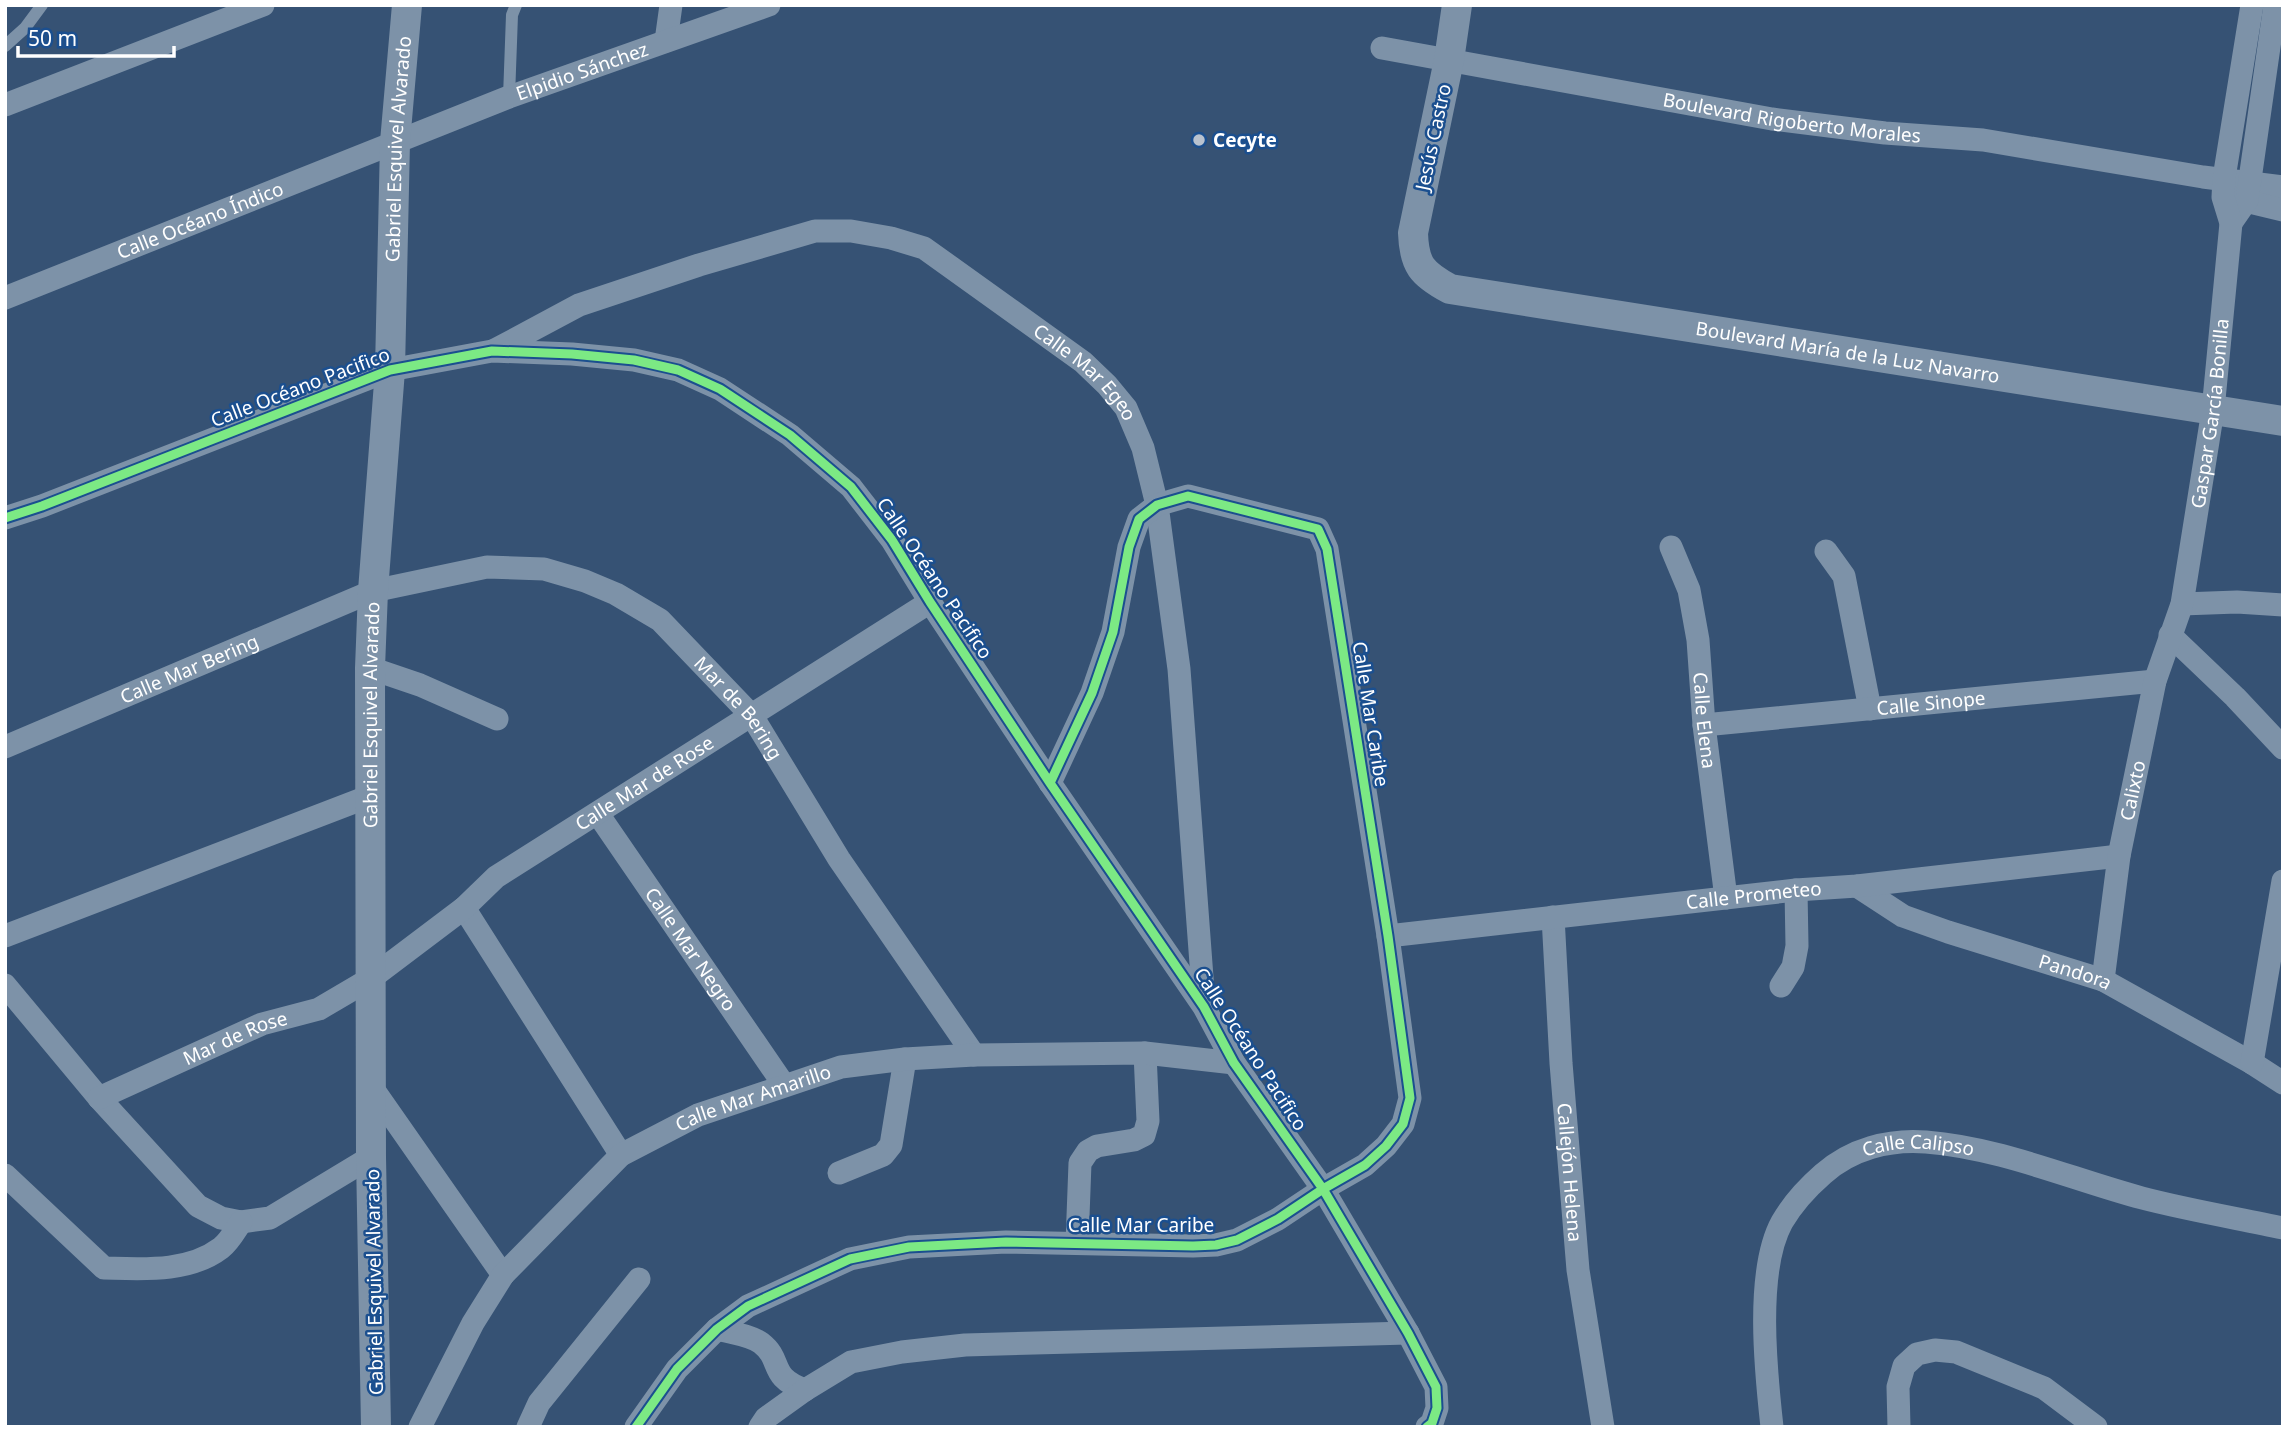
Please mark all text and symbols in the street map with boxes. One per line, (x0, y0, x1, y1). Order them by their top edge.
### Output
scale bar (18, 14, 173, 58)
text: 50 m (28, 24, 77, 52)
street label: Gabriel Esquivel Alvarado (379, 35, 417, 262)
street label: Elpidio Sánchez (512, 36, 652, 107)
street label: Jesús Castro (1409, 81, 1457, 195)
street label: Boulevard Rigoberto Morales (1661, 86, 1922, 149)
place label: Cecyte (1213, 127, 1277, 153)
marker: Cecyte (1191, 132, 1207, 148)
street label: Calle Océano Índico (113, 175, 287, 265)
street label: Boulevard María de la Luz Navarro (1694, 315, 2002, 389)
street label: Gaspar García Bonilla (2184, 317, 2235, 510)
street label: Calle Mar Egeo (1028, 318, 1143, 424)
street label: Calle Océano Pacifico (207, 341, 393, 433)
street label: Calle Océano Pacifico (871, 492, 999, 664)
street label: Gabriel Esquivel Alvarado (357, 601, 386, 828)
street label: Calle Mar Bering (116, 628, 262, 710)
street label: Calle Mar Caribe (1347, 640, 1395, 788)
street label: Mar de Bering (688, 650, 789, 765)
street label: Calle Elena (1687, 671, 1722, 770)
street label: Calle Sinope (1875, 685, 1987, 721)
street label: Calle Mar de Rose (570, 729, 719, 837)
street label: Calixto (2114, 758, 2151, 823)
street label: Calle Prometeo (1685, 875, 1822, 915)
street label: Calle Mar Negro (639, 882, 742, 1016)
street label: Pandora (2036, 948, 2117, 996)
street label: Calle Océano Pacifico (1188, 962, 1314, 1136)
street label: Mar de Rose (179, 1005, 290, 1071)
street label: Calle Mar Amarillo (671, 1058, 834, 1138)
street label: Callejón Helena (1551, 1102, 1589, 1243)
street label: Calle Calipso (1859, 1128, 1976, 1163)
street label: Gabriel Esquivel Alvarado (359, 1169, 389, 1395)
street label: Calle Mar Caribe (1068, 1212, 1214, 1238)

